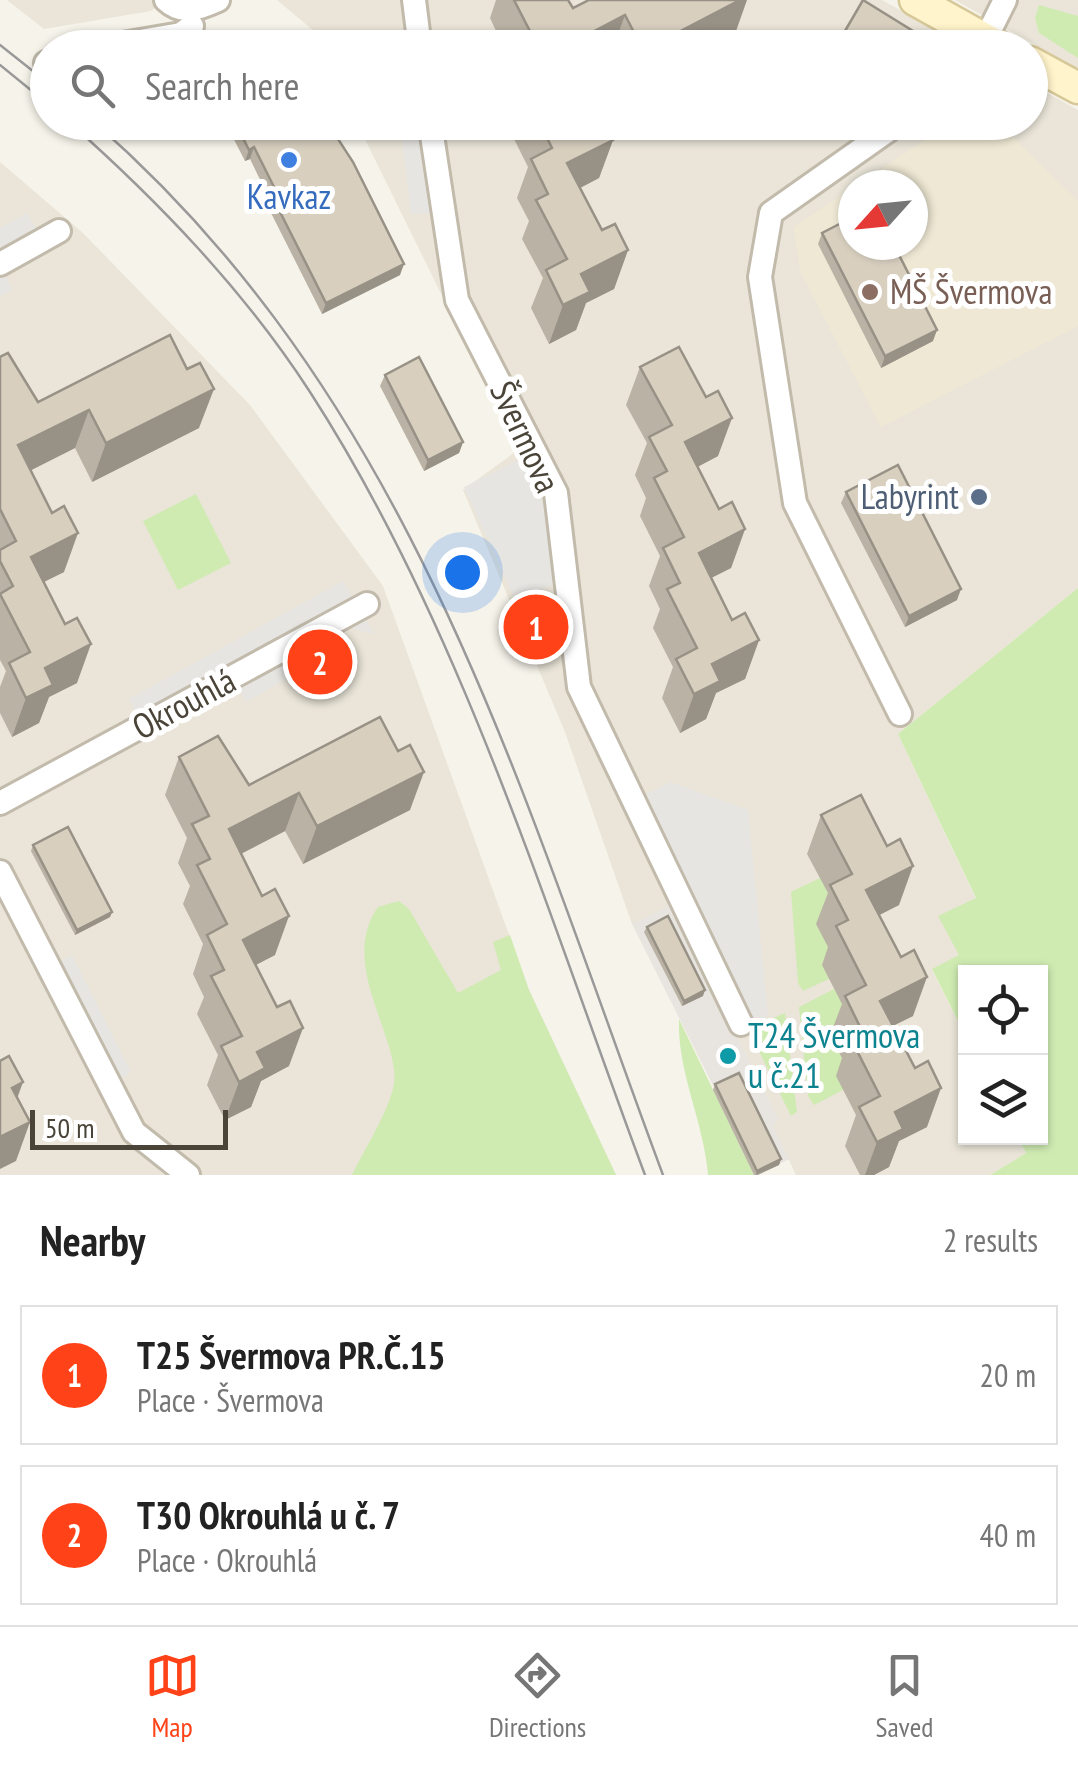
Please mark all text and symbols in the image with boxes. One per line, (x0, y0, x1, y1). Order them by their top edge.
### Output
search box (30, 30, 1048, 140)
icon: search (65, 58, 120, 113)
text: Search here (145, 61, 299, 110)
marker: Kavkaz (278, 149, 300, 171)
north arrow (838, 170, 928, 260)
place label: Kavkaz (247, 173, 331, 219)
place label: MŠ Švermova (890, 268, 1052, 314)
marker: MŠ Švermova (859, 281, 881, 303)
street label: Švermova (480, 373, 572, 500)
place label: Labyrint (861, 473, 959, 519)
marker: Labyrint (968, 486, 990, 508)
your location (437, 547, 488, 598)
pin: 1 (504, 590, 568, 664)
pin: 2 (288, 624, 352, 700)
street label: Okrouhlá (124, 657, 243, 749)
map controls (958, 965, 1048, 1145)
button: locate (958, 965, 1048, 1055)
place label: T24 Švermova u č.21 (748, 1012, 920, 1098)
marker: T24 Švermova u č.21 (717, 1045, 739, 1067)
button: layers (958, 1055, 1048, 1145)
scale bar (30, 1105, 228, 1150)
text: 50 m (45, 1109, 94, 1146)
text: Nearby (40, 1213, 145, 1268)
text: 2 results (943, 1219, 1038, 1261)
text: T25 Švermova PR.Č.15 (137, 1330, 446, 1379)
text: 1 (67, 1354, 82, 1396)
text: 20 m (980, 1354, 1036, 1396)
text: Place · Švermova (137, 1379, 324, 1421)
text: T30 Okrouhlá u č. 7 (137, 1490, 400, 1539)
text: 2 (67, 1514, 82, 1556)
text: 40 m (980, 1514, 1036, 1556)
text: Place · Okrouhlá (137, 1539, 317, 1581)
tab: Map (145, 1648, 200, 1745)
tab: Directions (489, 1648, 586, 1745)
tab: Saved (876, 1648, 933, 1745)

